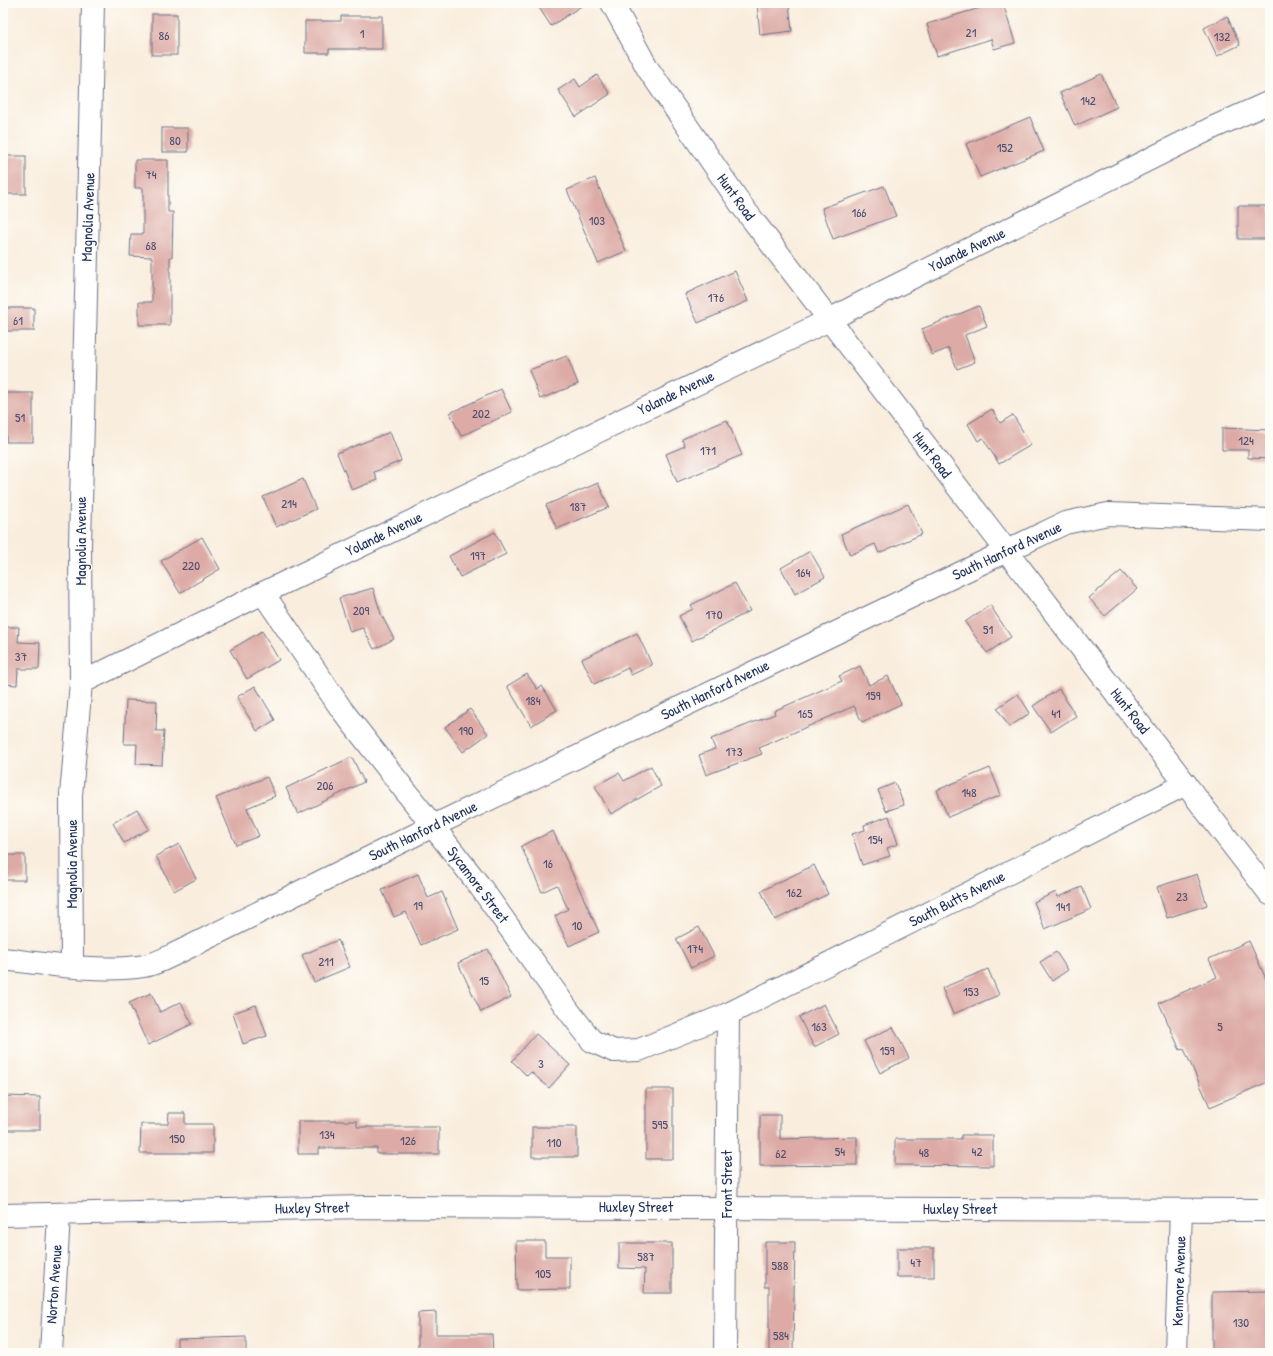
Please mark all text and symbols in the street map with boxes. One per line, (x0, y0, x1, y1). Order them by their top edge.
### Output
house number: 21 (966, 23, 977, 41)
house number: 1 (360, 24, 365, 42)
house number: 86 (159, 26, 169, 44)
house number: 132 (1214, 27, 1230, 45)
house number: 142 (1080, 91, 1096, 109)
house number: 80 (169, 131, 181, 149)
house number: 152 (997, 138, 1013, 156)
house number: 74 (145, 165, 157, 183)
street label: Hunt Road (712, 169, 761, 224)
street label: Magnolia Avenue (75, 172, 100, 262)
house number: 166 (851, 203, 867, 221)
house number: 103 (589, 211, 605, 229)
street label: Yolande Avenue (925, 222, 1009, 277)
house number: 68 (146, 236, 157, 254)
house number: 176 (708, 288, 724, 306)
house number: 61 (13, 311, 23, 329)
street label: Yolande Avenue (634, 365, 718, 420)
house number: 202 (472, 404, 490, 422)
house number: 51 (15, 408, 25, 426)
street label: Hunt Road (908, 427, 957, 482)
house number: 124 (1238, 431, 1254, 449)
house number: 171 (700, 441, 716, 459)
house number: 214 (281, 494, 297, 512)
street label: Magnolia Avenue (70, 496, 91, 586)
house number: 187 (570, 497, 586, 515)
street label: Yolande Avenue (342, 506, 426, 561)
street label: South Hanford Avenue (949, 516, 1065, 585)
house number: 197 (470, 546, 486, 564)
house number: 220 (182, 556, 200, 574)
house number: 164 (796, 563, 811, 581)
house number: 209 (353, 601, 370, 619)
house number: 170 (706, 605, 723, 623)
house number: 51 (983, 620, 993, 638)
house number: 37 (15, 647, 27, 665)
street label: South Hanford Avenue (657, 654, 772, 725)
street label: Hunt Road (1106, 683, 1155, 738)
house number: 159 (866, 686, 881, 704)
house number: 184 (525, 691, 541, 709)
house number: 165 (797, 704, 813, 722)
house number: 41 (1051, 704, 1061, 722)
house number: 190 (458, 721, 474, 739)
house number: 173 (726, 742, 743, 760)
house number: 206 (316, 776, 334, 794)
house number: 148 (961, 783, 977, 801)
street label: South Hanford Avenue (365, 795, 480, 866)
street label: Magnolia Avenue (61, 819, 82, 909)
house number: 154 (867, 830, 883, 848)
street label: Sycamore Street (443, 842, 515, 928)
house number: 16 (543, 854, 553, 872)
street label: South Butts Avenue (905, 865, 1008, 932)
house number: 162 (786, 883, 802, 901)
house number: 23 (1176, 887, 1188, 905)
house number: 19 (413, 896, 423, 914)
house number: 141 (1056, 897, 1070, 915)
house number: 10 (572, 916, 582, 934)
house number: 174 (687, 939, 703, 957)
house number: 211 (318, 952, 334, 970)
house number: 15 (479, 971, 490, 989)
house number: 153 (963, 982, 979, 1000)
house number: 163 (811, 1017, 827, 1035)
house number: 5 (1217, 1017, 1223, 1035)
house number: 159 (880, 1041, 895, 1059)
house number: 3 (538, 1054, 544, 1072)
house number: 595 (652, 1115, 668, 1133)
house number: 134 (319, 1125, 335, 1143)
house number: 150 (169, 1129, 185, 1147)
house number: 126 (400, 1131, 416, 1149)
house number: 110 (546, 1133, 562, 1151)
house number: 54 (835, 1142, 845, 1160)
house number: 42 (972, 1142, 982, 1160)
house number: 48 (919, 1143, 930, 1161)
house number: 62 (775, 1144, 787, 1162)
street label: Front Street (716, 1149, 737, 1219)
street label: Huxley Street (275, 1196, 350, 1219)
street label: Huxley Street (599, 1196, 674, 1217)
street label: Huxley Street (923, 1198, 998, 1219)
street label: Kenmore Avenue (1166, 1236, 1191, 1326)
street label: Norton Avenue (40, 1244, 67, 1324)
house number: 587 (637, 1247, 655, 1265)
house number: 47 (910, 1253, 922, 1271)
house number: 588 (772, 1256, 789, 1274)
house number: 105 (535, 1264, 552, 1282)
house number: 130 (1233, 1313, 1249, 1331)
house number: 584 (773, 1326, 789, 1344)

